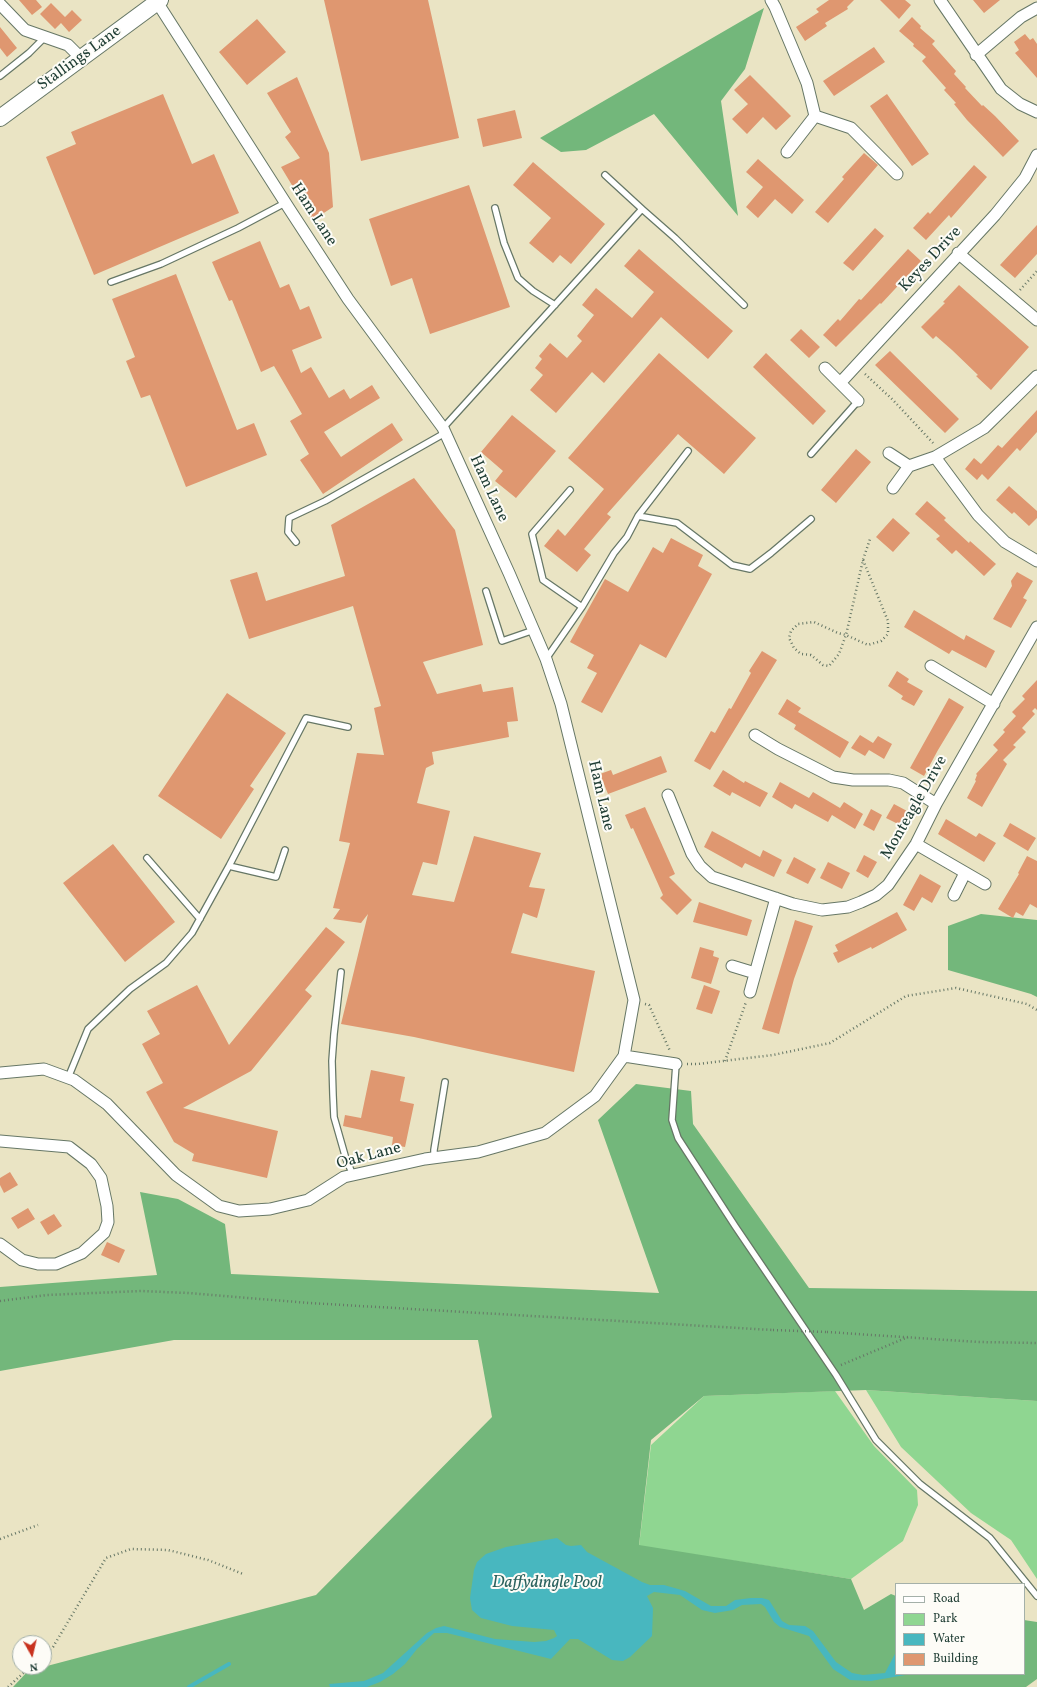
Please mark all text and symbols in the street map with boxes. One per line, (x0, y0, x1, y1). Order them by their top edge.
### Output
street label: Stallings Lane (34, 22, 126, 96)
street label: Ham Lane (285, 180, 341, 250)
street label: Keyes Drive (896, 223, 966, 297)
street label: Ham Lane (464, 453, 512, 525)
street label: Monteagle Drive (878, 753, 952, 863)
street label: Ham Lane (583, 759, 617, 833)
street label: Oak Lane (335, 1139, 403, 1175)
water label: Daffydingle Pool (492, 1574, 602, 1594)
legend (895, 1583, 1025, 1675)
text: Road (933, 1591, 960, 1607)
text: Park (933, 1611, 958, 1627)
text: Water (933, 1631, 965, 1647)
north arrow (12, 1635, 52, 1675)
text: Building (933, 1651, 978, 1667)
text: N (29, 1658, 39, 1674)

